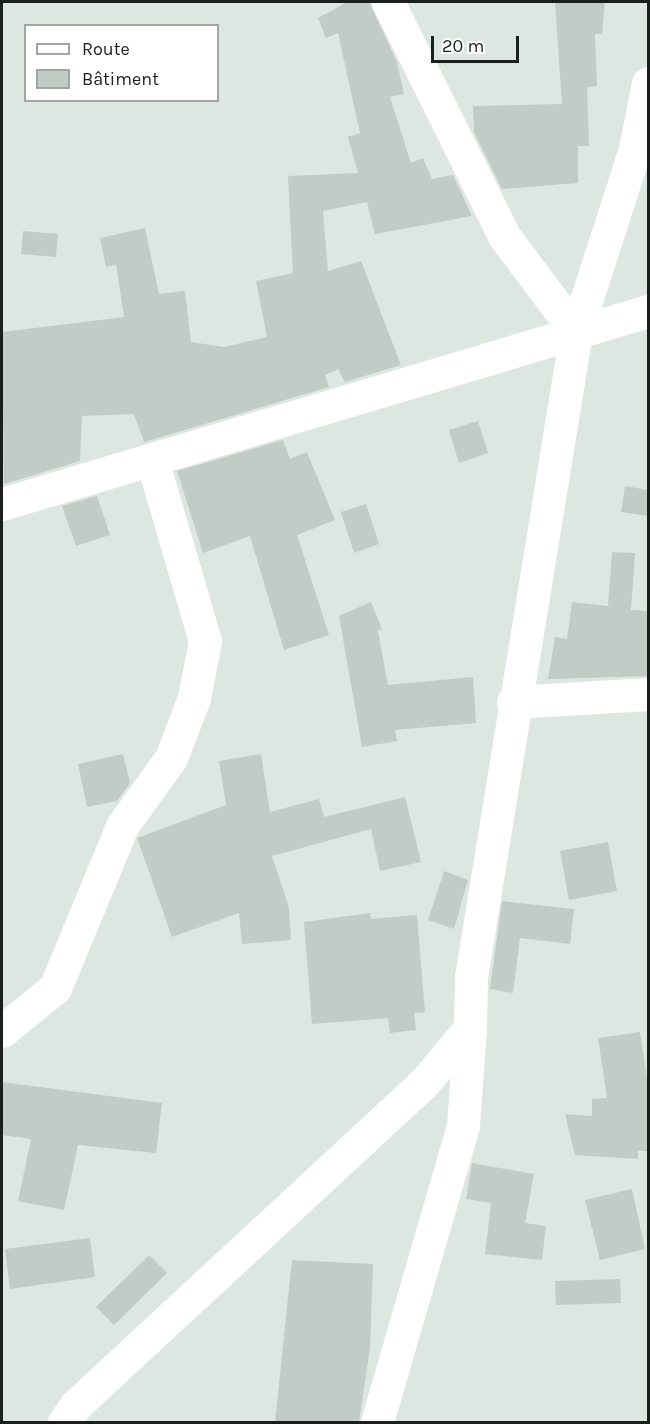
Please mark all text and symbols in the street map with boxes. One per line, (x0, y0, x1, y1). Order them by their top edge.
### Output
legend (24, 24, 219, 102)
scale bar (434, 24, 522, 62)
text: 20 m (442, 35, 484, 57)
text: Route (82, 38, 130, 60)
text: Bâtiment (82, 68, 159, 90)

